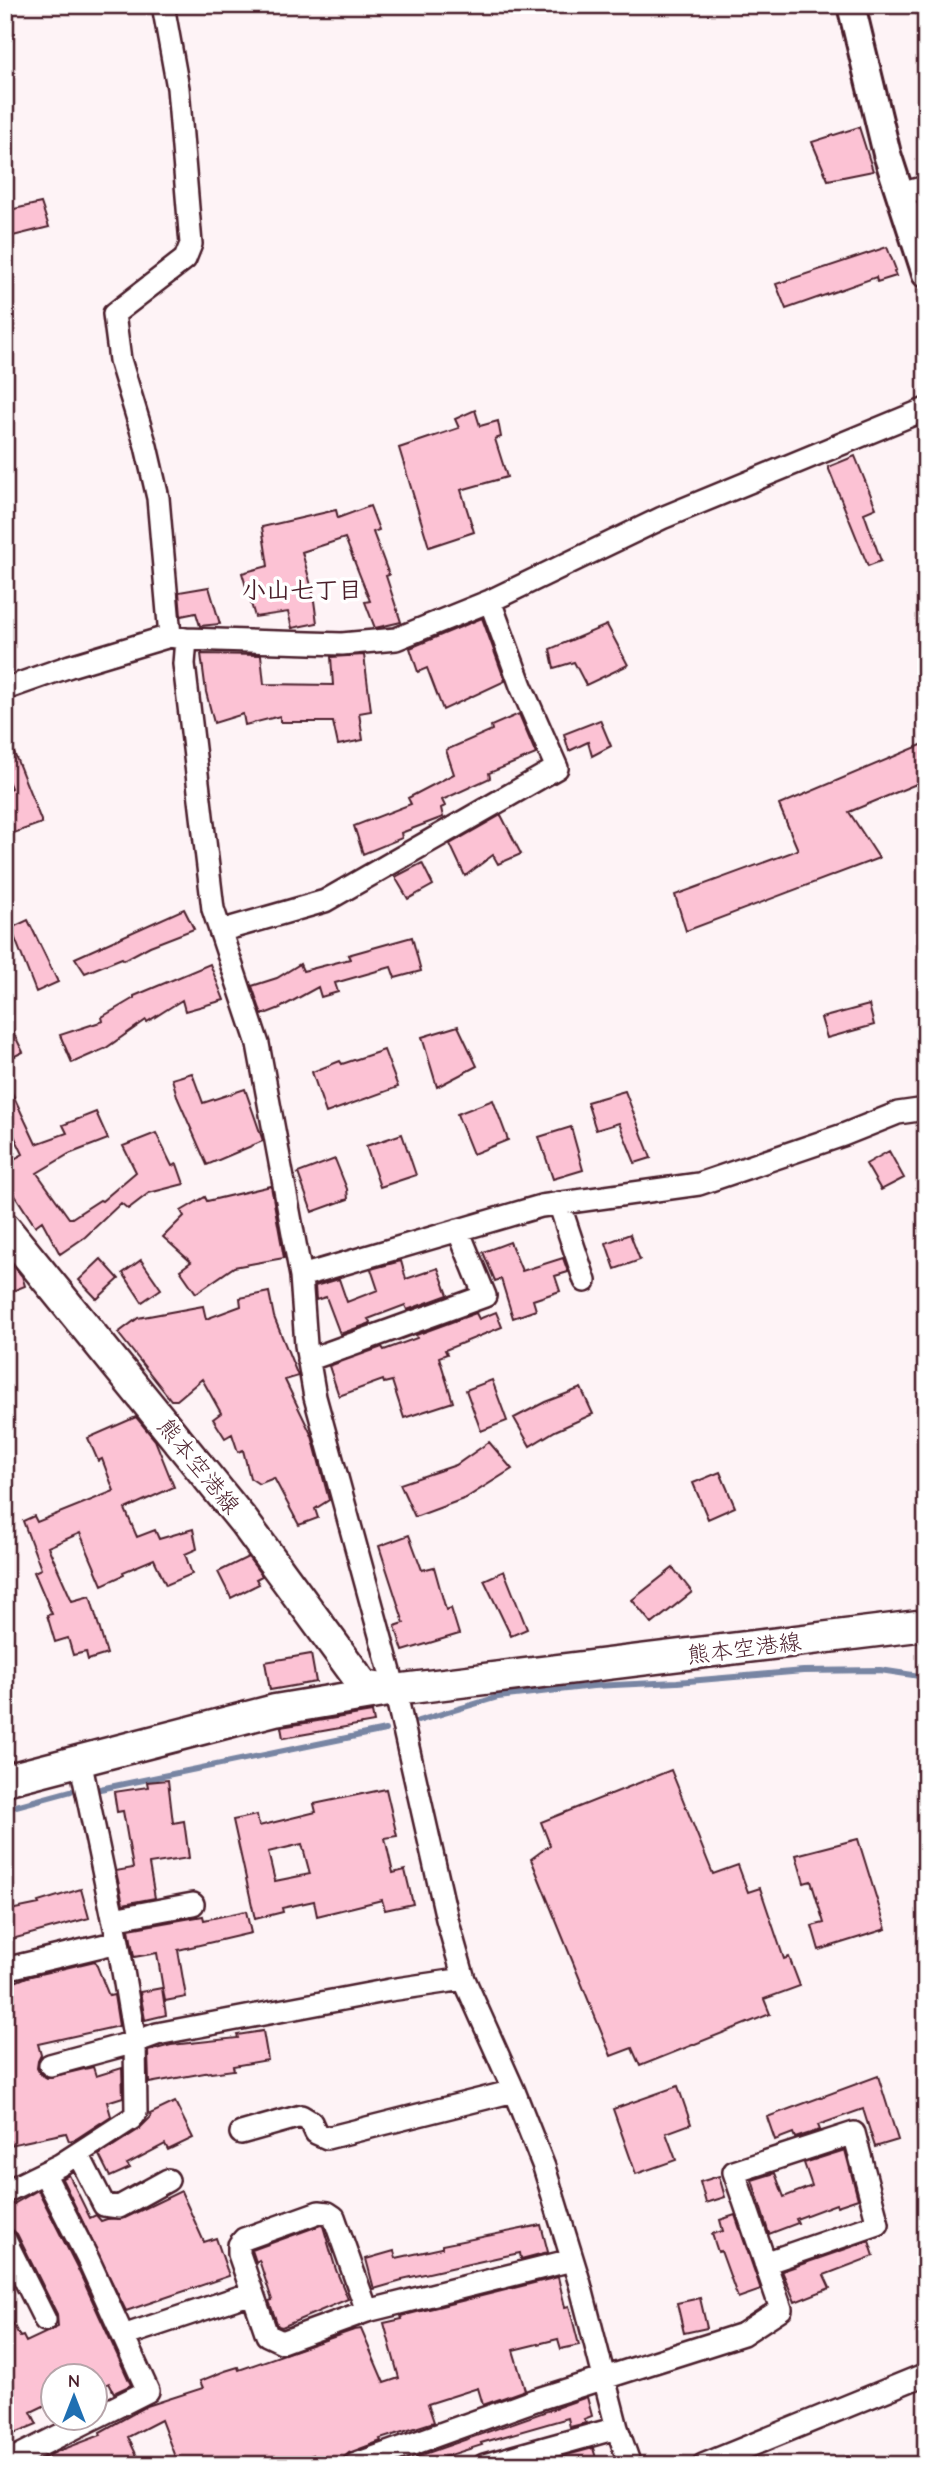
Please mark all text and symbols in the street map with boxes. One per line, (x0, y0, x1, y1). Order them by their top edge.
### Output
district label: 小山七丁目 (242, 576, 362, 604)
street label: 熊本空港線 (152, 1413, 245, 1519)
street label: 熊本空港線 (685, 1628, 803, 1669)
north arrow (38, 2362, 108, 2432)
text: N (68, 2370, 80, 2392)

